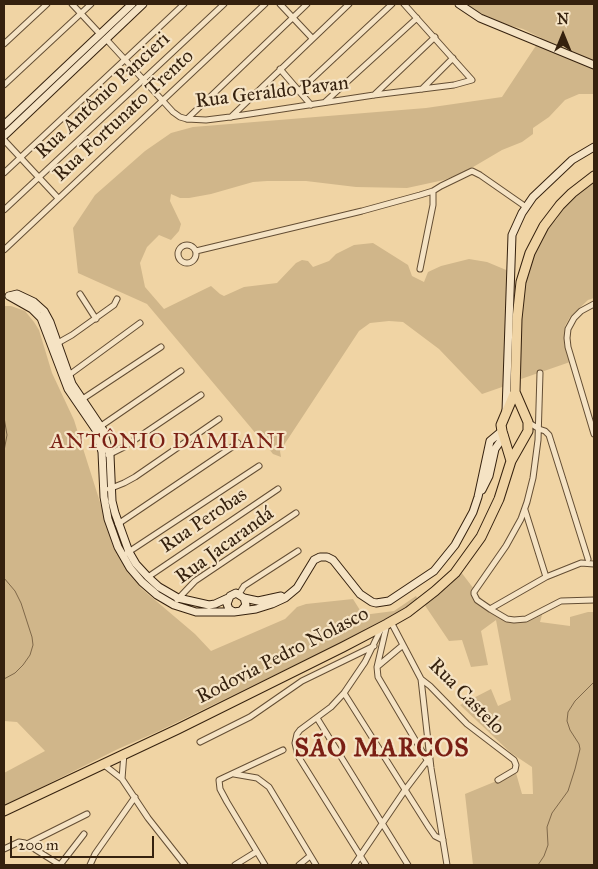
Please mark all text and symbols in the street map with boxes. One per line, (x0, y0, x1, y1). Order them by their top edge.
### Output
north arrow (538, 10, 588, 60)
text: N (557, 11, 569, 28)
street label: Rua Antônio Pancieri (31, 28, 175, 164)
street label: Rua Fortunato Trento (49, 45, 199, 187)
street label: Rua Geraldo Pavan (194, 72, 350, 114)
district label: ANTÔNIO DAMIANI (48, 430, 288, 456)
street label: Rua Perobas (156, 483, 252, 559)
street label: Rua Jacarandá (171, 502, 279, 590)
street label: Rodovia Pedro Nolasco (193, 602, 373, 710)
street label: Rua Castelo (423, 654, 509, 740)
district label: SÃO MARCOS (293, 735, 471, 765)
scale bar (12, 826, 156, 858)
text: 200 m (18, 836, 59, 854)

